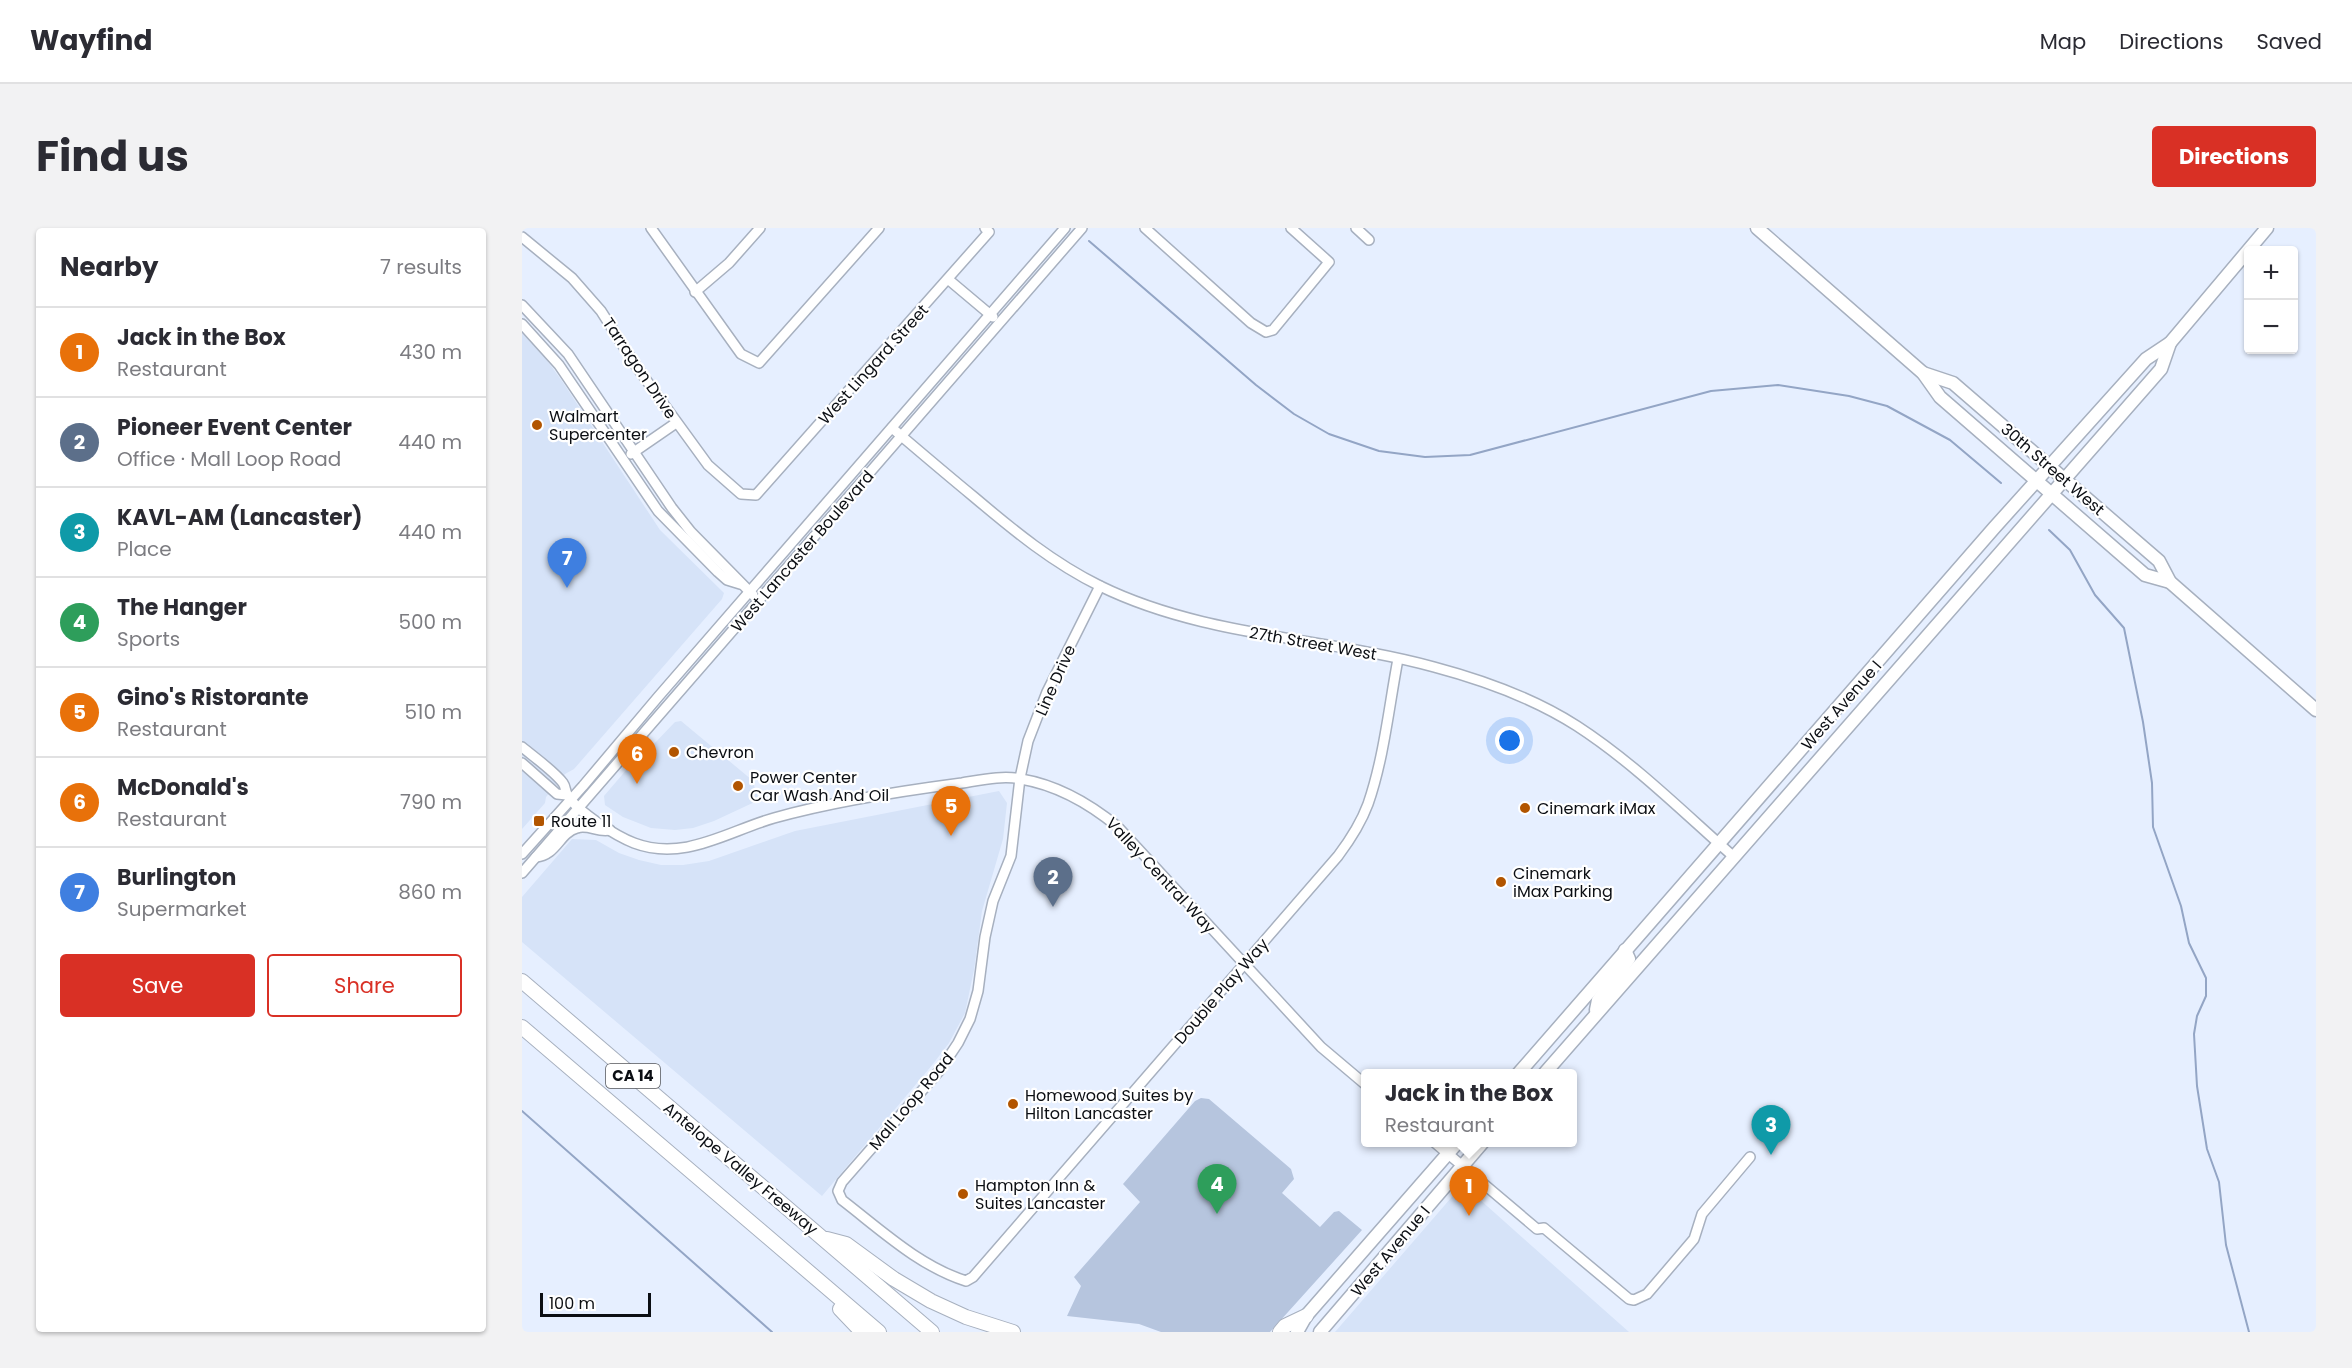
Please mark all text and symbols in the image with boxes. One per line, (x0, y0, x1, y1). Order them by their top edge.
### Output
text: Wayfind (30, 21, 152, 60)
text: Map (2040, 27, 2086, 56)
text: Directions (2119, 27, 2223, 56)
text: Saved (2256, 27, 2322, 56)
button: Directions (2152, 126, 2316, 187)
text: Find us (36, 127, 189, 186)
map controls (2244, 246, 2298, 354)
button: + (2244, 246, 2298, 300)
text: Nearby (60, 249, 158, 285)
text: 7 results (380, 253, 462, 281)
street label: West Lingard Street (813, 299, 934, 429)
button: − (2244, 300, 2298, 354)
street label: Tarragon Drive (597, 313, 682, 424)
text: Jack in the Box (117, 322, 286, 353)
text: 1 (76, 338, 83, 366)
text: 430 m (399, 338, 462, 366)
text: Restaurant (117, 355, 227, 383)
place label: Walmart Supercenter (549, 405, 647, 446)
text: Pioneer Event Center (117, 412, 352, 443)
marker: Walmart Supercenter (530, 418, 544, 432)
street label: 30th Street West (1996, 418, 2110, 521)
text: 2 (74, 428, 85, 456)
text: 440 m (398, 428, 462, 456)
text: Office · Mall Loop Road (117, 445, 341, 473)
street label: West Lancaster Boulevard (726, 465, 879, 637)
text: KAVL-AM (Lancaster) (117, 502, 363, 533)
text: 3 (73, 518, 86, 546)
text: 440 m (398, 518, 462, 546)
text: Place (117, 535, 172, 563)
pin: 7 (548, 538, 586, 588)
text: The Hanger (117, 592, 247, 623)
text: 4 (73, 608, 86, 636)
text: 500 m (398, 608, 462, 636)
street label: 27th Street West (1247, 621, 1379, 666)
text: Sports (117, 625, 180, 653)
street label: Line Drive (1030, 641, 1081, 719)
street label: West Avenue I (1796, 655, 1887, 755)
text: Gino's Ristorante (117, 682, 309, 713)
text: 5 (73, 698, 86, 726)
text: 510 m (405, 698, 462, 726)
text: Restaurant (117, 715, 227, 743)
your location (1495, 726, 1524, 755)
pin: 6 (618, 734, 656, 784)
place label: Chevron (686, 741, 754, 764)
marker: Chevron (667, 745, 681, 759)
place label: Power Center Car Wash And Oil (750, 766, 889, 807)
text: McDonald's (117, 772, 249, 803)
marker: Power Center Car Wash And Oil (731, 779, 745, 793)
pin: 5 (932, 786, 970, 836)
text: 6 (73, 788, 86, 816)
text: 790 m (400, 788, 462, 816)
place label: Cinemark iMax (1537, 797, 1656, 820)
marker: Cinemark iMax (1518, 801, 1532, 815)
text: Restaurant (117, 805, 227, 833)
place label: Route 11 (551, 810, 611, 833)
street label: Valley Central Way (1101, 812, 1221, 939)
marker: Route 11 (532, 814, 546, 828)
pin: 2 (1034, 858, 1072, 907)
text: Burlington (117, 862, 236, 893)
place label: Cinemark iMax Parking (1513, 862, 1613, 903)
marker: Cinemark iMax Parking (1494, 875, 1508, 889)
text: 7 (74, 878, 85, 906)
text: 860 m (398, 878, 462, 906)
text: Supermarket (117, 895, 246, 923)
street label: Double Play Way (1169, 933, 1274, 1049)
button: Save (60, 954, 255, 1017)
button: Share (267, 954, 462, 1017)
street label: Mall Loop Road (864, 1048, 959, 1155)
road number: CA 14 (606, 1064, 660, 1088)
popup (1361, 1069, 1577, 1147)
text: Jack in the Box (1385, 1078, 1553, 1109)
place label: Homewood Suites by Hilton Lancaster (1025, 1084, 1193, 1125)
street label: Antelope Valley Freeway (658, 1097, 823, 1240)
marker: Homewood Suites by Hilton Lancaster (1006, 1097, 1020, 1111)
pin: 3 (1752, 1106, 1790, 1155)
text: Restaurant (1385, 1111, 1494, 1139)
pin: 4 (1198, 1164, 1236, 1214)
pin: 1 (1450, 1166, 1488, 1216)
place label: Hampton Inn & Suites Lancaster (975, 1174, 1106, 1215)
marker: Hampton Inn & Suites Lancaster (956, 1187, 970, 1201)
street label: West Avenue I (1345, 1201, 1435, 1302)
scale bar (540, 1290, 651, 1318)
text: 100 m (549, 1292, 595, 1315)

